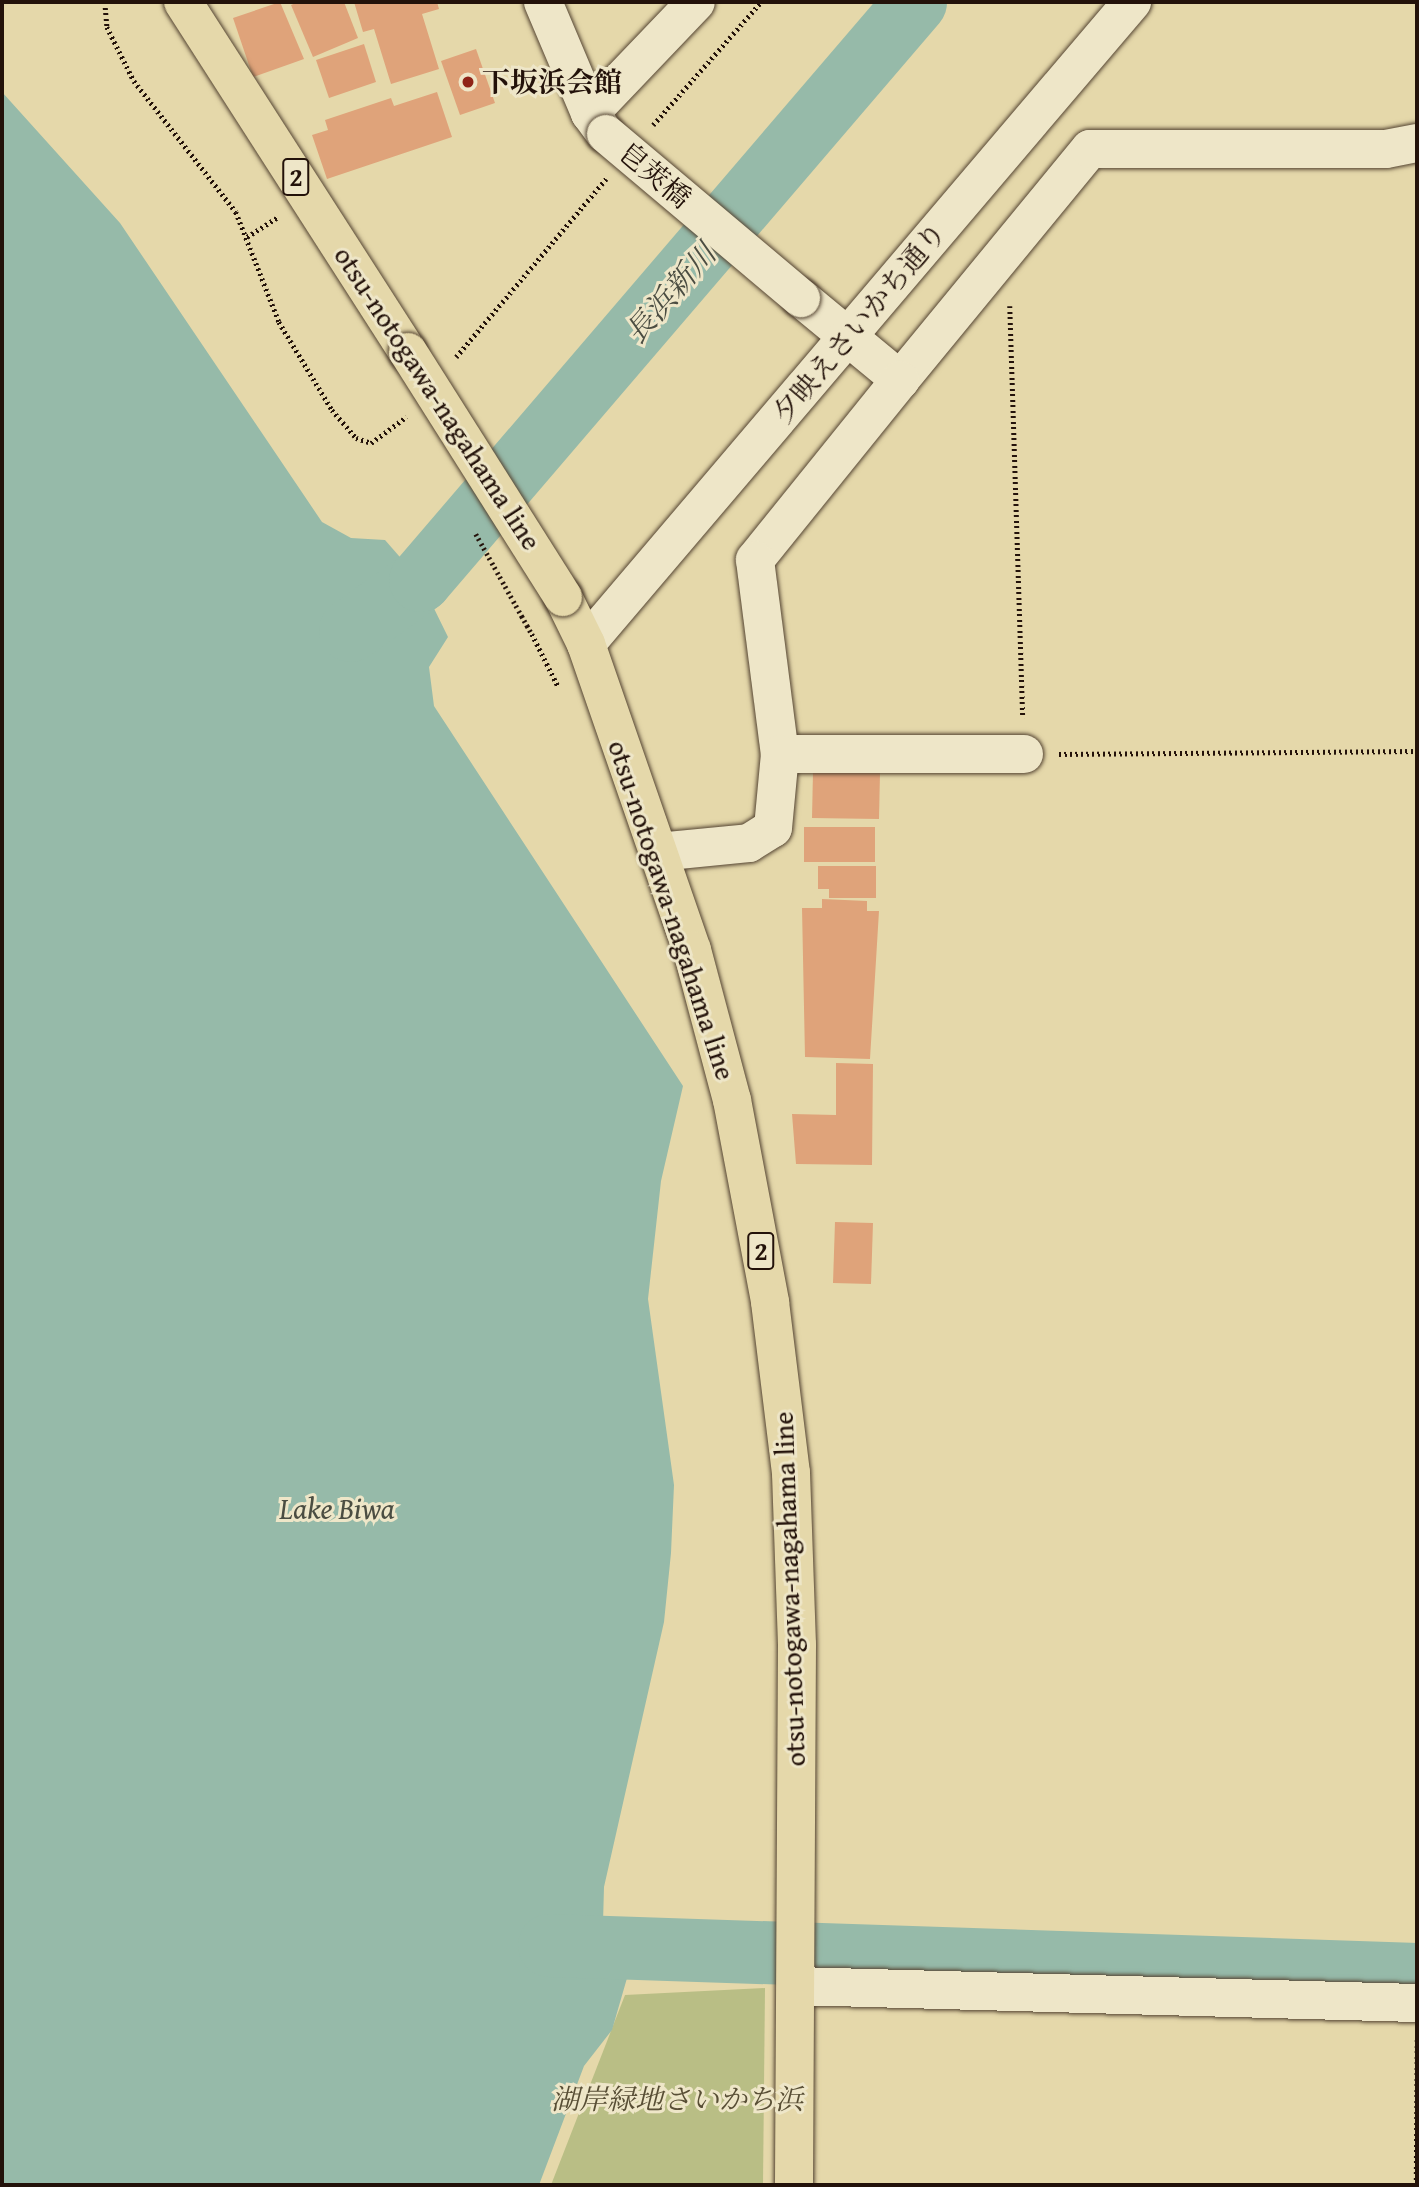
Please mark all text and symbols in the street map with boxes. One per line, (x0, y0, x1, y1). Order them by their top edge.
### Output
place label: 下坂浜会館 (482, 65, 622, 99)
marker: 下坂浜会館 (460, 74, 476, 90)
street label: 皀莢橋 (612, 135, 698, 215)
road number: 2 (282, 154, 310, 200)
street label: 夕映えさいかち通り (765, 216, 953, 430)
water label: 長浜新川 (617, 236, 723, 350)
street label: otsu-notogawa-nagahama line (327, 240, 549, 556)
street label: otsu-notogawa-nagahama line (601, 736, 743, 1084)
road number: 2 (747, 1228, 775, 1274)
street label: otsu-notogawa-nagahama line (766, 1411, 812, 1767)
water label: Lake Biwa (279, 1490, 395, 1526)
park label: 湖岸緑地さいかち浜 (551, 2082, 803, 2116)

